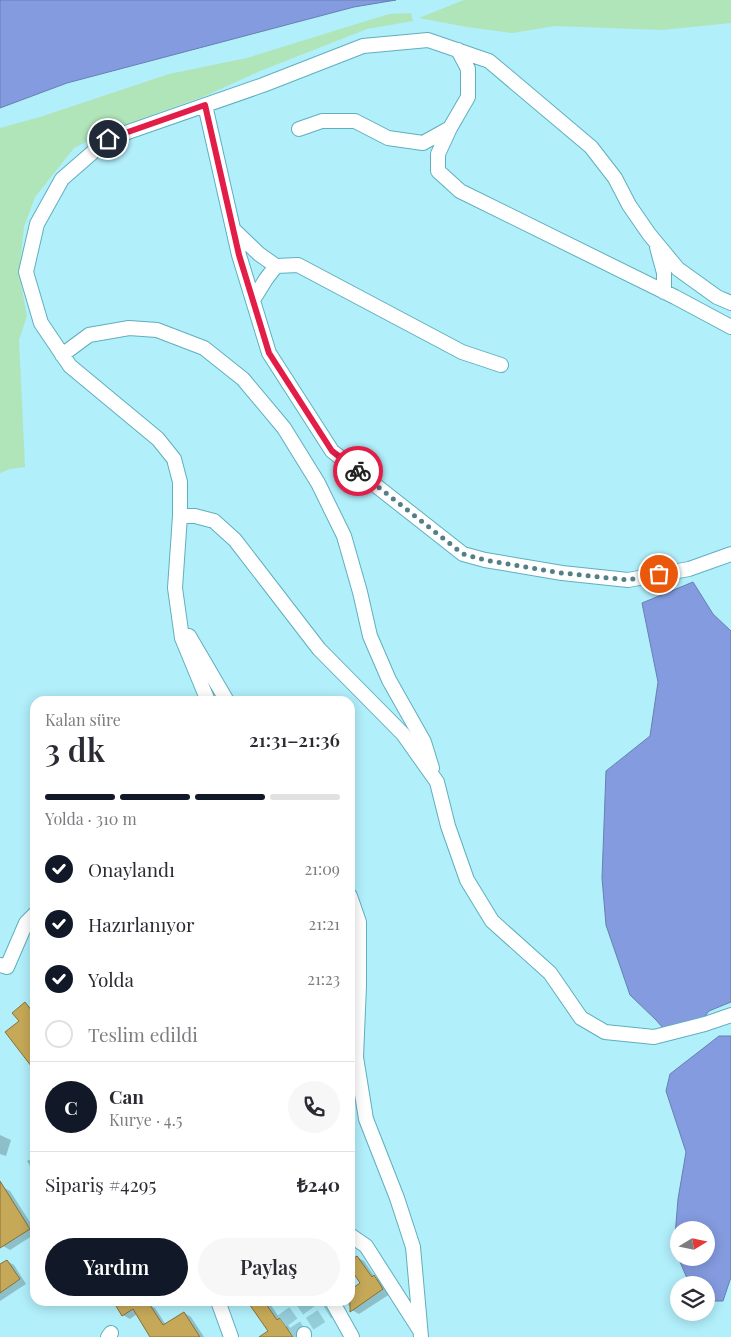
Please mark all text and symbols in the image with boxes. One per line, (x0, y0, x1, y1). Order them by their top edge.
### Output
pin (87, 118, 129, 160)
icon: home (94, 125, 122, 153)
courier (333, 446, 383, 496)
icon: bike (344, 457, 372, 485)
pin (638, 553, 680, 595)
icon: bag (645, 560, 673, 588)
text: Kalan süre (45, 709, 121, 730)
text: 21:31–21:36 (249, 726, 340, 752)
text: 3 dk (45, 727, 105, 770)
text: Yolda · 310 m (45, 808, 137, 829)
icon: check (45, 855, 73, 883)
text: Onaylandı (88, 856, 175, 882)
text: 21:09 (304, 858, 340, 879)
icon: check (45, 910, 73, 938)
text: Hazırlanıyor (88, 911, 195, 937)
text: 21:21 (309, 913, 340, 934)
icon: check (45, 965, 73, 993)
text: Yolda (88, 966, 134, 992)
text: 21:23 (307, 968, 340, 989)
text: Teslim edildi (88, 1021, 198, 1047)
button: phone (288, 1081, 340, 1133)
text: Can (109, 1083, 144, 1109)
text: C (64, 1094, 78, 1120)
text: Kurye · 4.5 (109, 1109, 182, 1130)
text: Sipariş #4295 (45, 1171, 156, 1197)
text: ₺240 (297, 1171, 340, 1197)
north arrow (670, 1221, 715, 1266)
map controls (670, 1221, 715, 1321)
button: Yardım (45, 1238, 188, 1296)
button: Paylaş (198, 1238, 340, 1296)
button: layers (670, 1276, 715, 1321)

